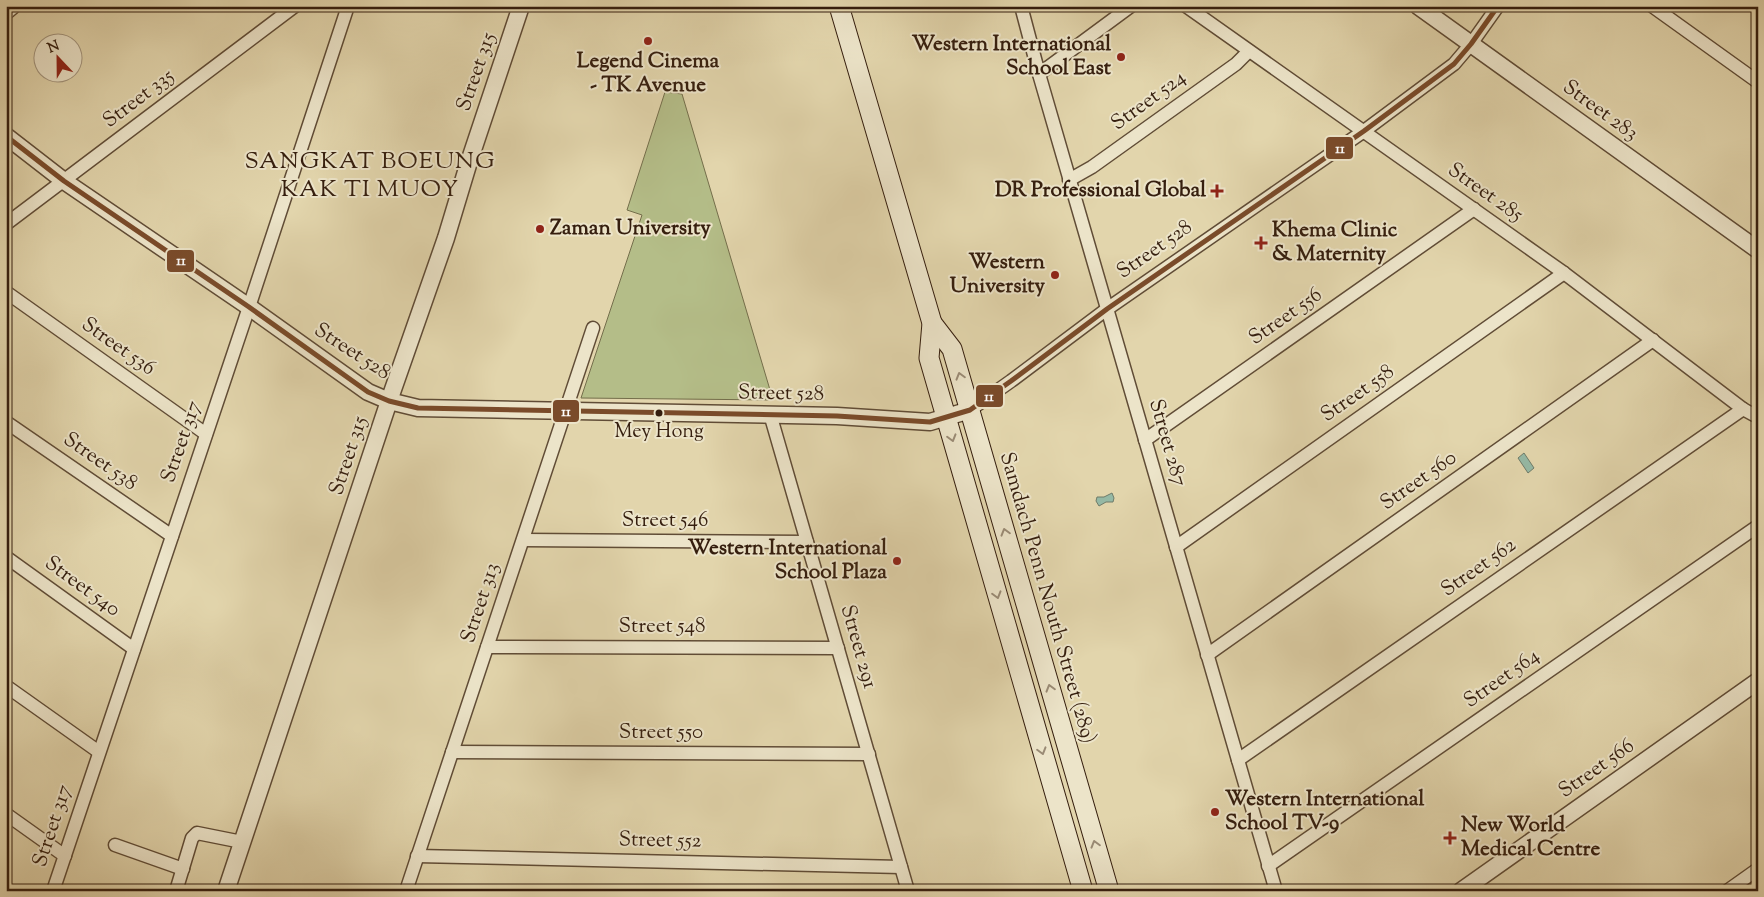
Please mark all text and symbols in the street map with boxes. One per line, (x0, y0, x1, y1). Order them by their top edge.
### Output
street label: Street 315 (450, 29, 504, 115)
place label: Western International School East (912, 30, 1112, 84)
north arrow (32, 32, 82, 82)
marker: Legend Cinema - TK Avenue (642, 35, 654, 47)
text: N (45, 36, 63, 59)
place label: Legend Cinema - TK Avenue (577, 47, 720, 101)
marker: Western International School East (1115, 51, 1127, 63)
street label: Street 335 (97, 62, 181, 136)
street label: Street 524 (1105, 64, 1193, 138)
street label: Street 283 (1556, 73, 1644, 149)
line badge: 11 (1325, 136, 1354, 160)
text: 11 (1335, 140, 1345, 160)
district label: SANGKAT BOEUNG KAK TI MUOY (244, 145, 496, 207)
street label: Street 285 (1441, 156, 1529, 230)
place label: DR Professional Global (995, 176, 1206, 206)
marker: DR Professional Global (1210, 184, 1224, 198)
street label: Street 528 (1111, 213, 1199, 287)
place label: Zaman University (550, 214, 711, 244)
place label: Khema Clinic & Maternity (1272, 216, 1398, 270)
marker: Zaman University (534, 223, 546, 235)
marker: Khema Clinic & Maternity (1254, 236, 1268, 250)
place label: Western University (950, 248, 1046, 302)
line badge: 11 (166, 249, 195, 273)
text: 11 (176, 252, 186, 272)
marker: Western University (1049, 269, 1061, 281)
street label: Street 556 (1243, 281, 1329, 353)
street label: Street 536 (75, 310, 161, 384)
street label: Street 528 (308, 316, 396, 388)
street label: Street 558 (1315, 358, 1401, 430)
one-way arrow (955, 372, 965, 380)
street label: Street 528 (738, 378, 824, 410)
line badge: 11 (975, 384, 1004, 408)
text: 11 (984, 388, 994, 408)
street label: Street 287 (1140, 396, 1194, 491)
street label: Street 317 (154, 397, 210, 487)
line badge: 11 (552, 399, 580, 423)
text: 11 (561, 403, 571, 423)
marker: Mey Hong (654, 408, 664, 418)
street label: Street 315 (322, 413, 376, 499)
place label: Mey Hong (614, 418, 704, 447)
street label: Street 538 (57, 425, 143, 499)
one-way arrow (947, 434, 957, 442)
street label: Street 560 (1375, 444, 1463, 518)
street label: Samdach Penn Nouth Street (289) (991, 449, 1103, 747)
street label: Street 546 (622, 506, 708, 536)
one-way arrow (1000, 527, 1011, 536)
street label: Street 562 (1435, 531, 1523, 605)
place label: Western International School Plaza (688, 534, 887, 588)
street label: Street 540 (38, 549, 126, 625)
marker: Western International School Plaza (891, 555, 903, 567)
street label: Street 313 (454, 559, 508, 647)
one-way arrow (992, 590, 1002, 598)
street label: Street 291 (832, 602, 884, 692)
street label: Street 548 (619, 612, 705, 642)
street label: Street 564 (1458, 642, 1546, 716)
one-way arrow (1046, 684, 1056, 692)
street label: Street 550 (619, 718, 703, 748)
street label: Street 566 (1553, 732, 1641, 806)
one-way arrow (1037, 746, 1047, 754)
street label: Street 317 (26, 781, 81, 871)
place label: Western International School TV-9 (1225, 785, 1424, 839)
marker: Western International School TV-9 (1209, 806, 1221, 818)
place label: New World Medical Centre (1461, 811, 1600, 865)
street label: Street 552 (618, 825, 702, 857)
marker: New World Medical Centre (1443, 831, 1457, 845)
one-way arrow (1091, 840, 1101, 849)

